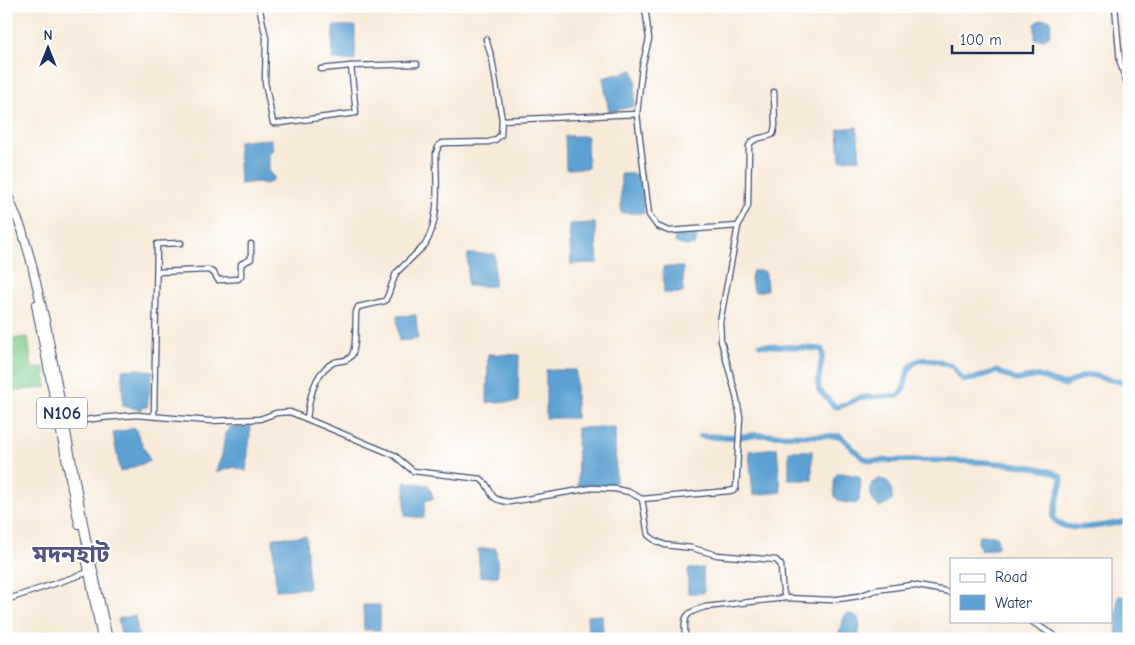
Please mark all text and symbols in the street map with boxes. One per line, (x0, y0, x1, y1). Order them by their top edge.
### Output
north arrow (22, 22, 72, 72)
scale bar (952, 22, 1034, 54)
text: N (43, 27, 53, 44)
text: 100 m (960, 31, 1002, 49)
road number: N106 (37, 398, 87, 428)
district label: মদনহাট (32, 540, 110, 568)
legend (950, 558, 1112, 622)
text: Road (995, 568, 1027, 586)
text: Water (995, 594, 1032, 612)

